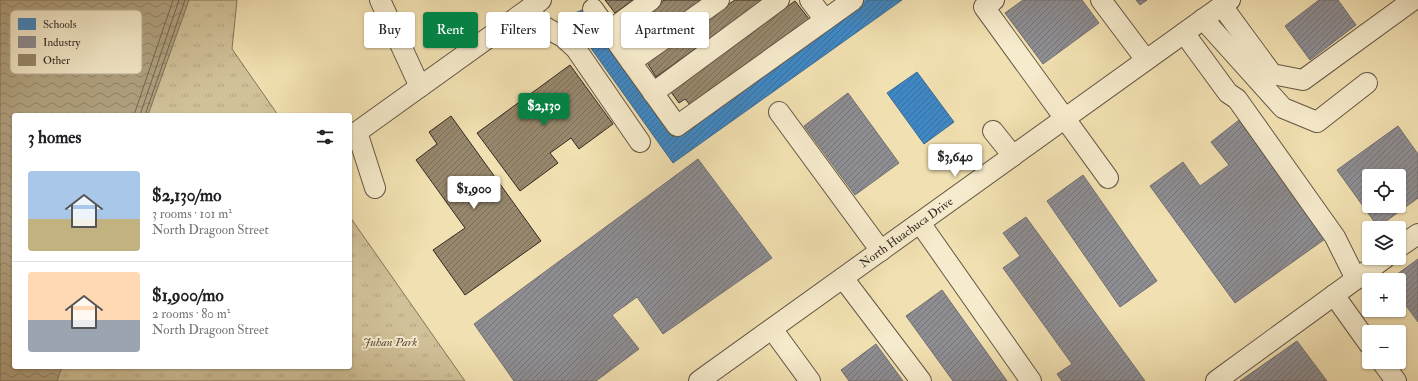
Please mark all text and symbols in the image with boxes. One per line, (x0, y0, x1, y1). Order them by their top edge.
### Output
legend (10, 10, 142, 74)
chip: Buy (364, 12, 415, 48)
chip: Rent (423, 12, 478, 48)
chip: Filters (486, 12, 550, 48)
chip: New (558, 12, 613, 48)
chip: Apartment (621, 12, 709, 48)
text: Schools (43, 18, 77, 31)
text: Industry (43, 36, 81, 50)
text: Other (43, 54, 71, 67)
pin: $2,130 (511, 93, 577, 127)
text: $2,130 (527, 98, 561, 114)
icon: filters (314, 126, 336, 148)
text: 3 homes (28, 127, 81, 148)
pin: $3,640 (922, 144, 988, 178)
text: $3,640 (937, 149, 973, 165)
map controls (1362, 169, 1406, 369)
button: locate (1362, 169, 1406, 213)
pin: $1,900 (441, 176, 507, 210)
text: $1,900 (456, 181, 492, 197)
text: $2,130/mo (152, 185, 221, 206)
icon: home (60, 187, 108, 235)
street label: North Huachuca Drive (857, 194, 956, 271)
text: 3 rooms · 101 m² (152, 206, 232, 222)
button: layers (1362, 221, 1406, 265)
text: North Dragoon Street (152, 222, 269, 238)
button: + (1362, 273, 1406, 317)
text: $1,900/mo (152, 285, 224, 306)
icon: home (60, 288, 108, 336)
text: 2 rooms · 80 m² (152, 306, 230, 322)
text: North Dragoon Street (152, 322, 269, 338)
button: − (1362, 325, 1406, 369)
park label: Juhan Park (363, 335, 417, 350)

